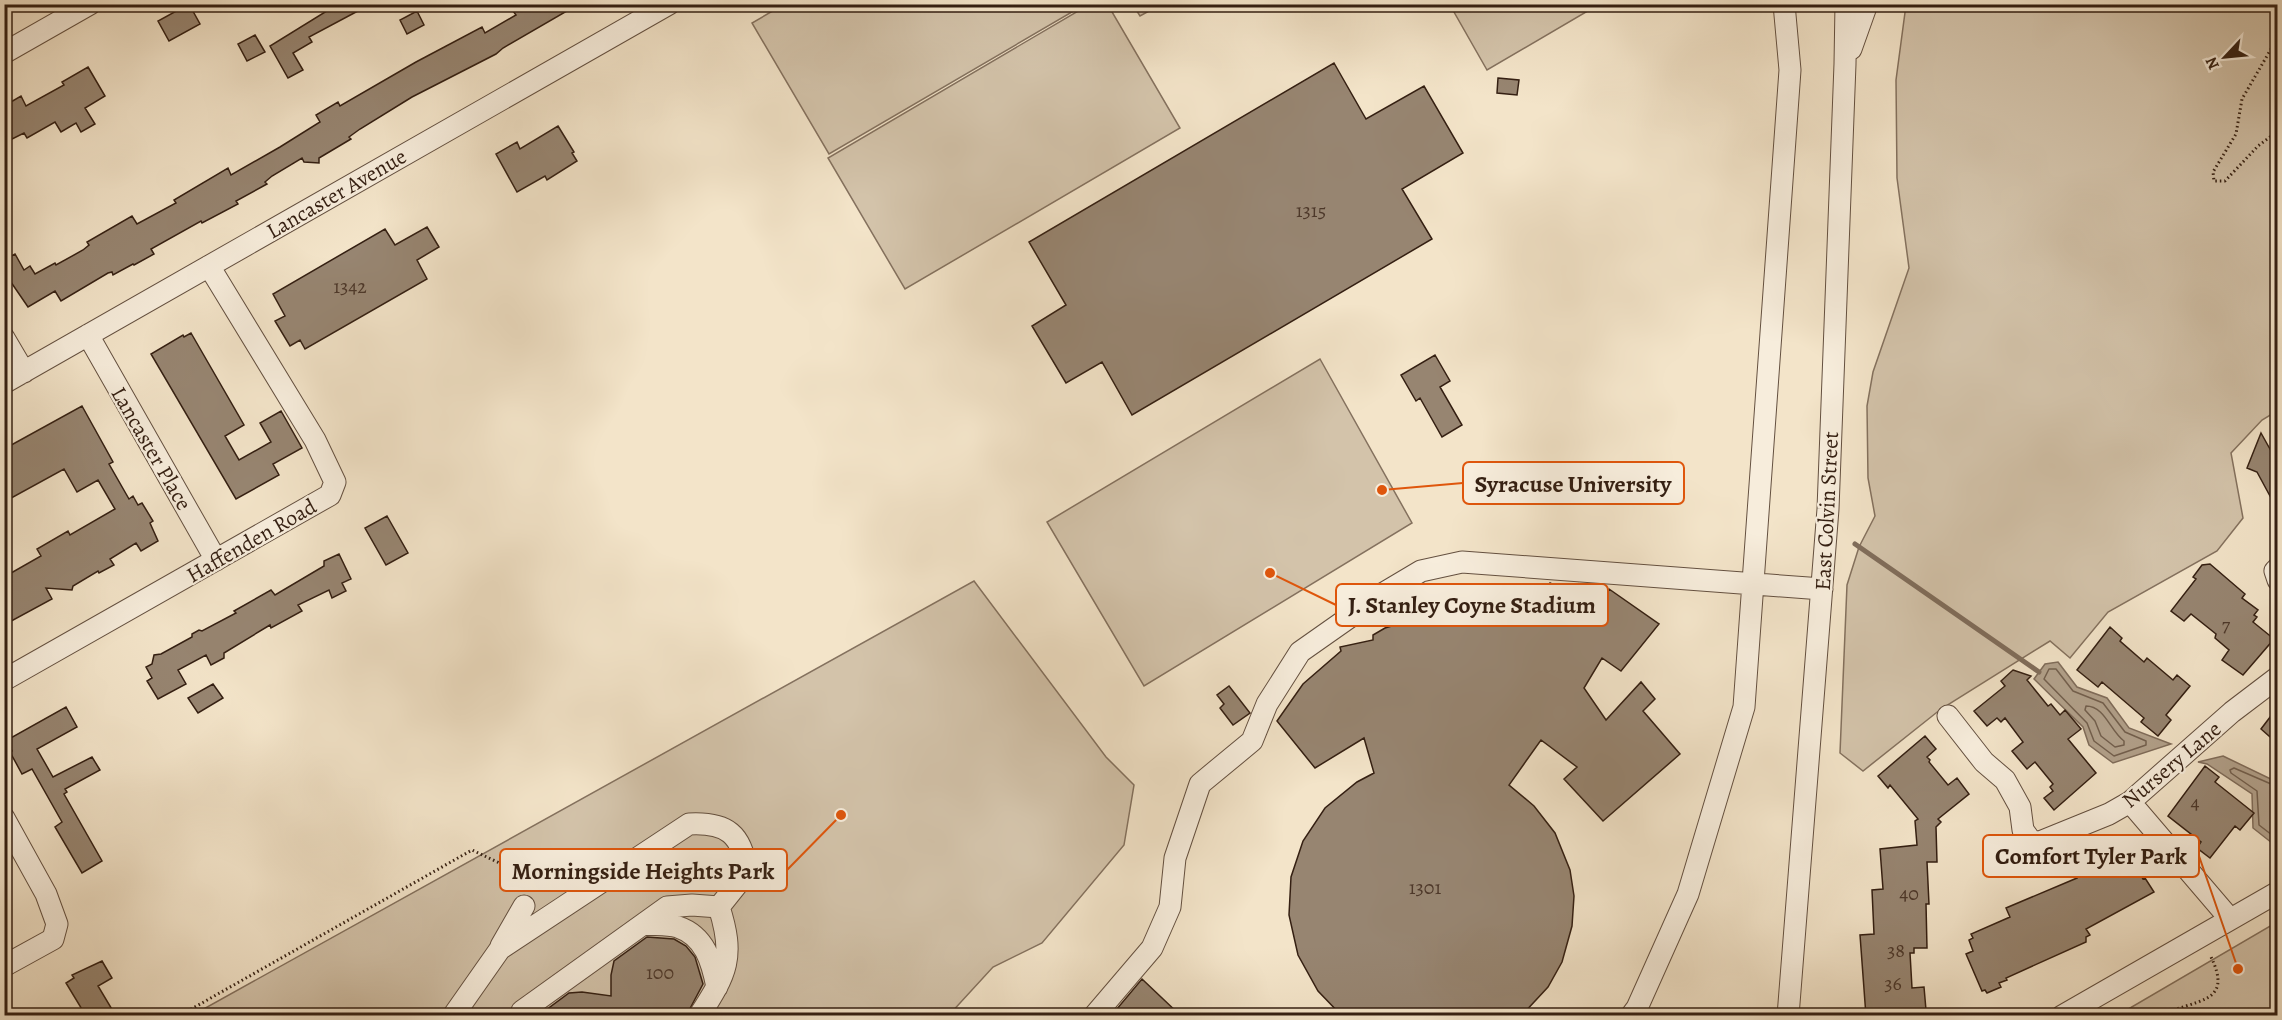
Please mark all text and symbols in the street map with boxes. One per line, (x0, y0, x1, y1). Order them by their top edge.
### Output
north arrow (2195, 27, 2255, 87)
text: N (2200, 53, 2225, 73)
street label: Lancaster Avenue (261, 142, 412, 246)
house number: 1315 (1296, 197, 1326, 224)
house number: 1342 (333, 273, 367, 300)
street label: Lancaster Place (104, 381, 199, 516)
street label: East Colvin Street (1808, 431, 1846, 591)
callout: Syracuse University (1463, 462, 1684, 504)
text: Syracuse University (1475, 468, 1672, 500)
street label: Haffenden Road (181, 491, 322, 590)
callout: J. Stanley Coyne Stadium (1336, 584, 1608, 626)
text: J. Stanley Coyne Stadium (1348, 589, 1596, 621)
house number: 7 (2222, 611, 2231, 638)
street label: Nursery Lane (2116, 714, 2228, 815)
house number: 4 (2190, 789, 2200, 816)
callout: Comfort Tyler Park (1983, 835, 2199, 877)
text: Comfort Tyler Park (1995, 840, 2188, 872)
callout: Morningside Heights Park (500, 849, 787, 891)
text: Morningside Heights Park (512, 855, 775, 887)
house number: 1301 (1409, 874, 1441, 901)
house number: 40 (1899, 880, 1919, 907)
house number: 38 (1887, 937, 1905, 964)
house number: 100 (646, 959, 674, 986)
house number: 36 (1884, 970, 1902, 997)

